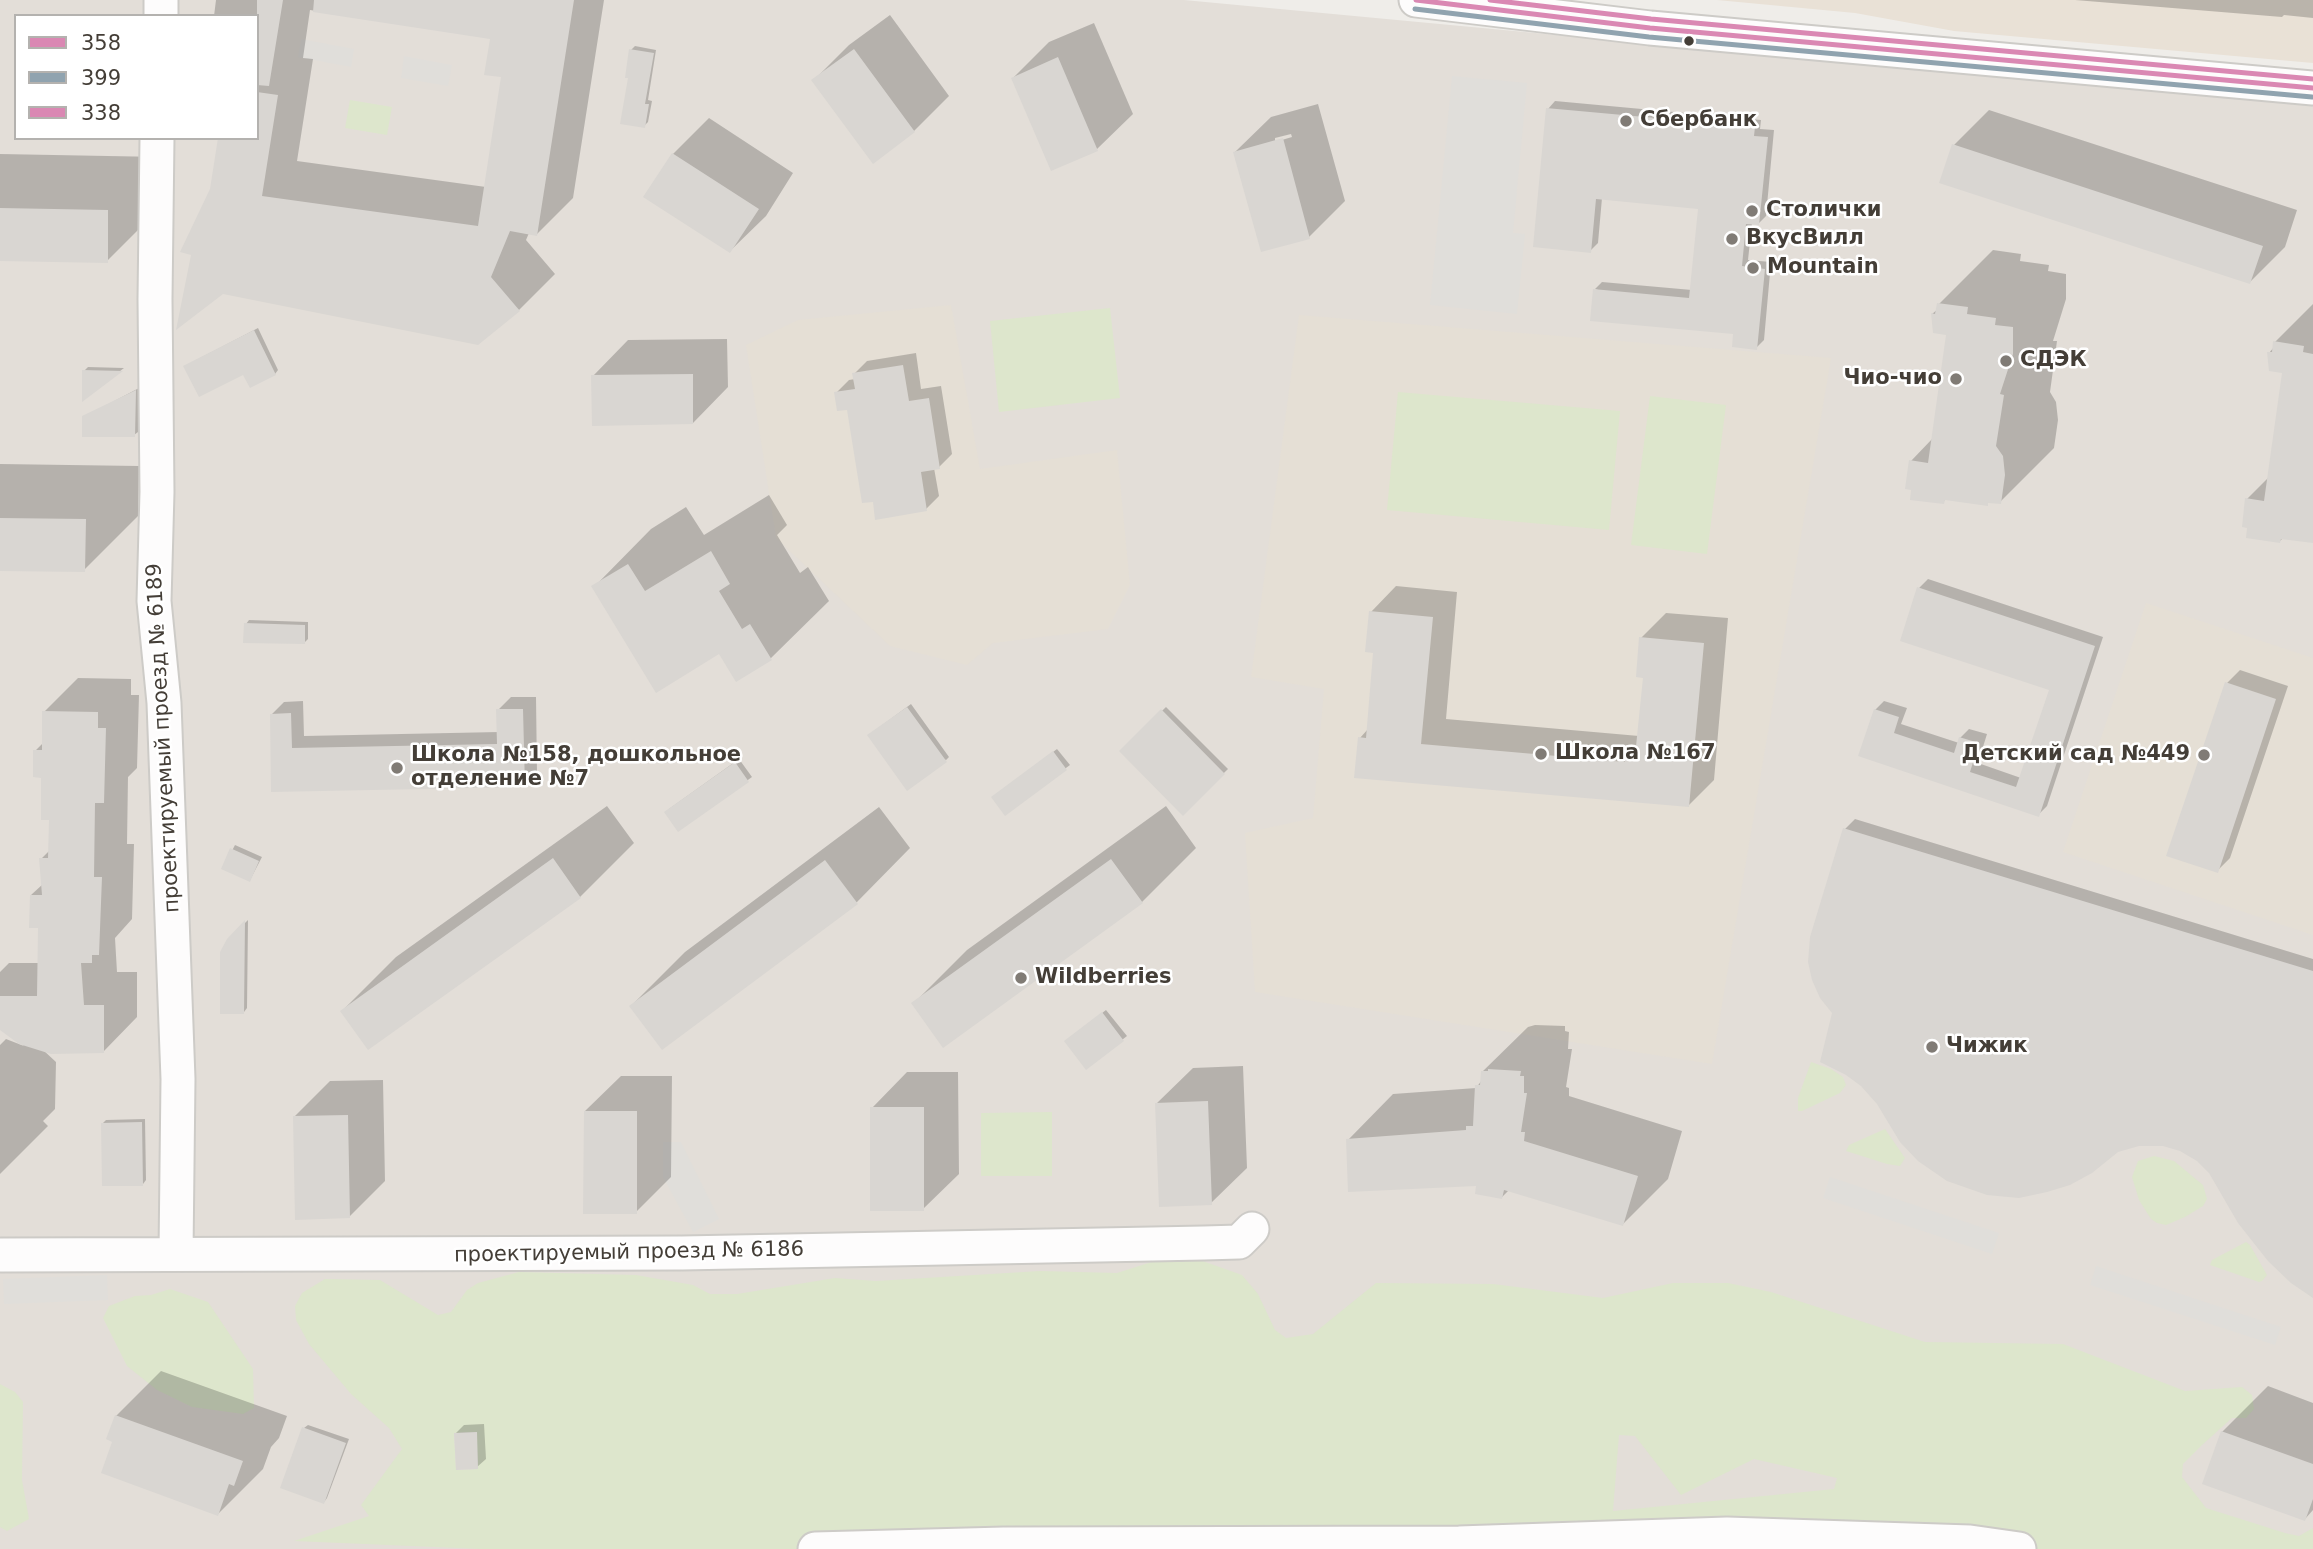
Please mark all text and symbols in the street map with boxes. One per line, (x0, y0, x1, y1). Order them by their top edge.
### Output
legend (14, 14, 259, 140)
text: 358 (81, 31, 121, 55)
unlabelled marker (1682, 34, 1696, 48)
text: 399 (81, 66, 121, 90)
text: 338 (81, 101, 121, 125)
place label: Сбербанк (1640, 108, 1757, 134)
marker: Сбербанк (1618, 113, 1634, 129)
place label: Столички (1766, 198, 1881, 224)
marker: Столички (1744, 203, 1760, 219)
place label: ВкусВилл (1746, 226, 1864, 252)
marker: ВкусВилл (1724, 231, 1740, 247)
place label: Mountain (1767, 255, 1879, 281)
marker: Mountain (1745, 260, 1761, 276)
place label: СДЭК (2020, 348, 2087, 374)
marker: СДЭК (1998, 353, 2014, 369)
place label: Чио-чио (1844, 366, 1942, 392)
marker: Чио-чио (1948, 371, 1964, 387)
street label: проектируемый проезд № 6189 (142, 563, 186, 913)
place label: Школа №167 (1555, 741, 1716, 767)
place label: Детский сад №449 (1961, 742, 2190, 768)
place label: Школа №158, дошкольное отделение №7 (411, 743, 741, 793)
marker: Школа №167 (1533, 746, 1549, 762)
marker: Детский сад №449 (2196, 747, 2212, 763)
marker: Школа №158, дошкольное отделение №7 (389, 760, 405, 776)
place label: Wildberries (1035, 965, 1172, 991)
marker: Wildberries (1013, 970, 1029, 986)
place label: Чижик (1946, 1034, 2028, 1060)
marker: Чижик (1924, 1039, 1940, 1055)
street label: проектируемый проезд № 6186 (454, 1237, 804, 1269)

